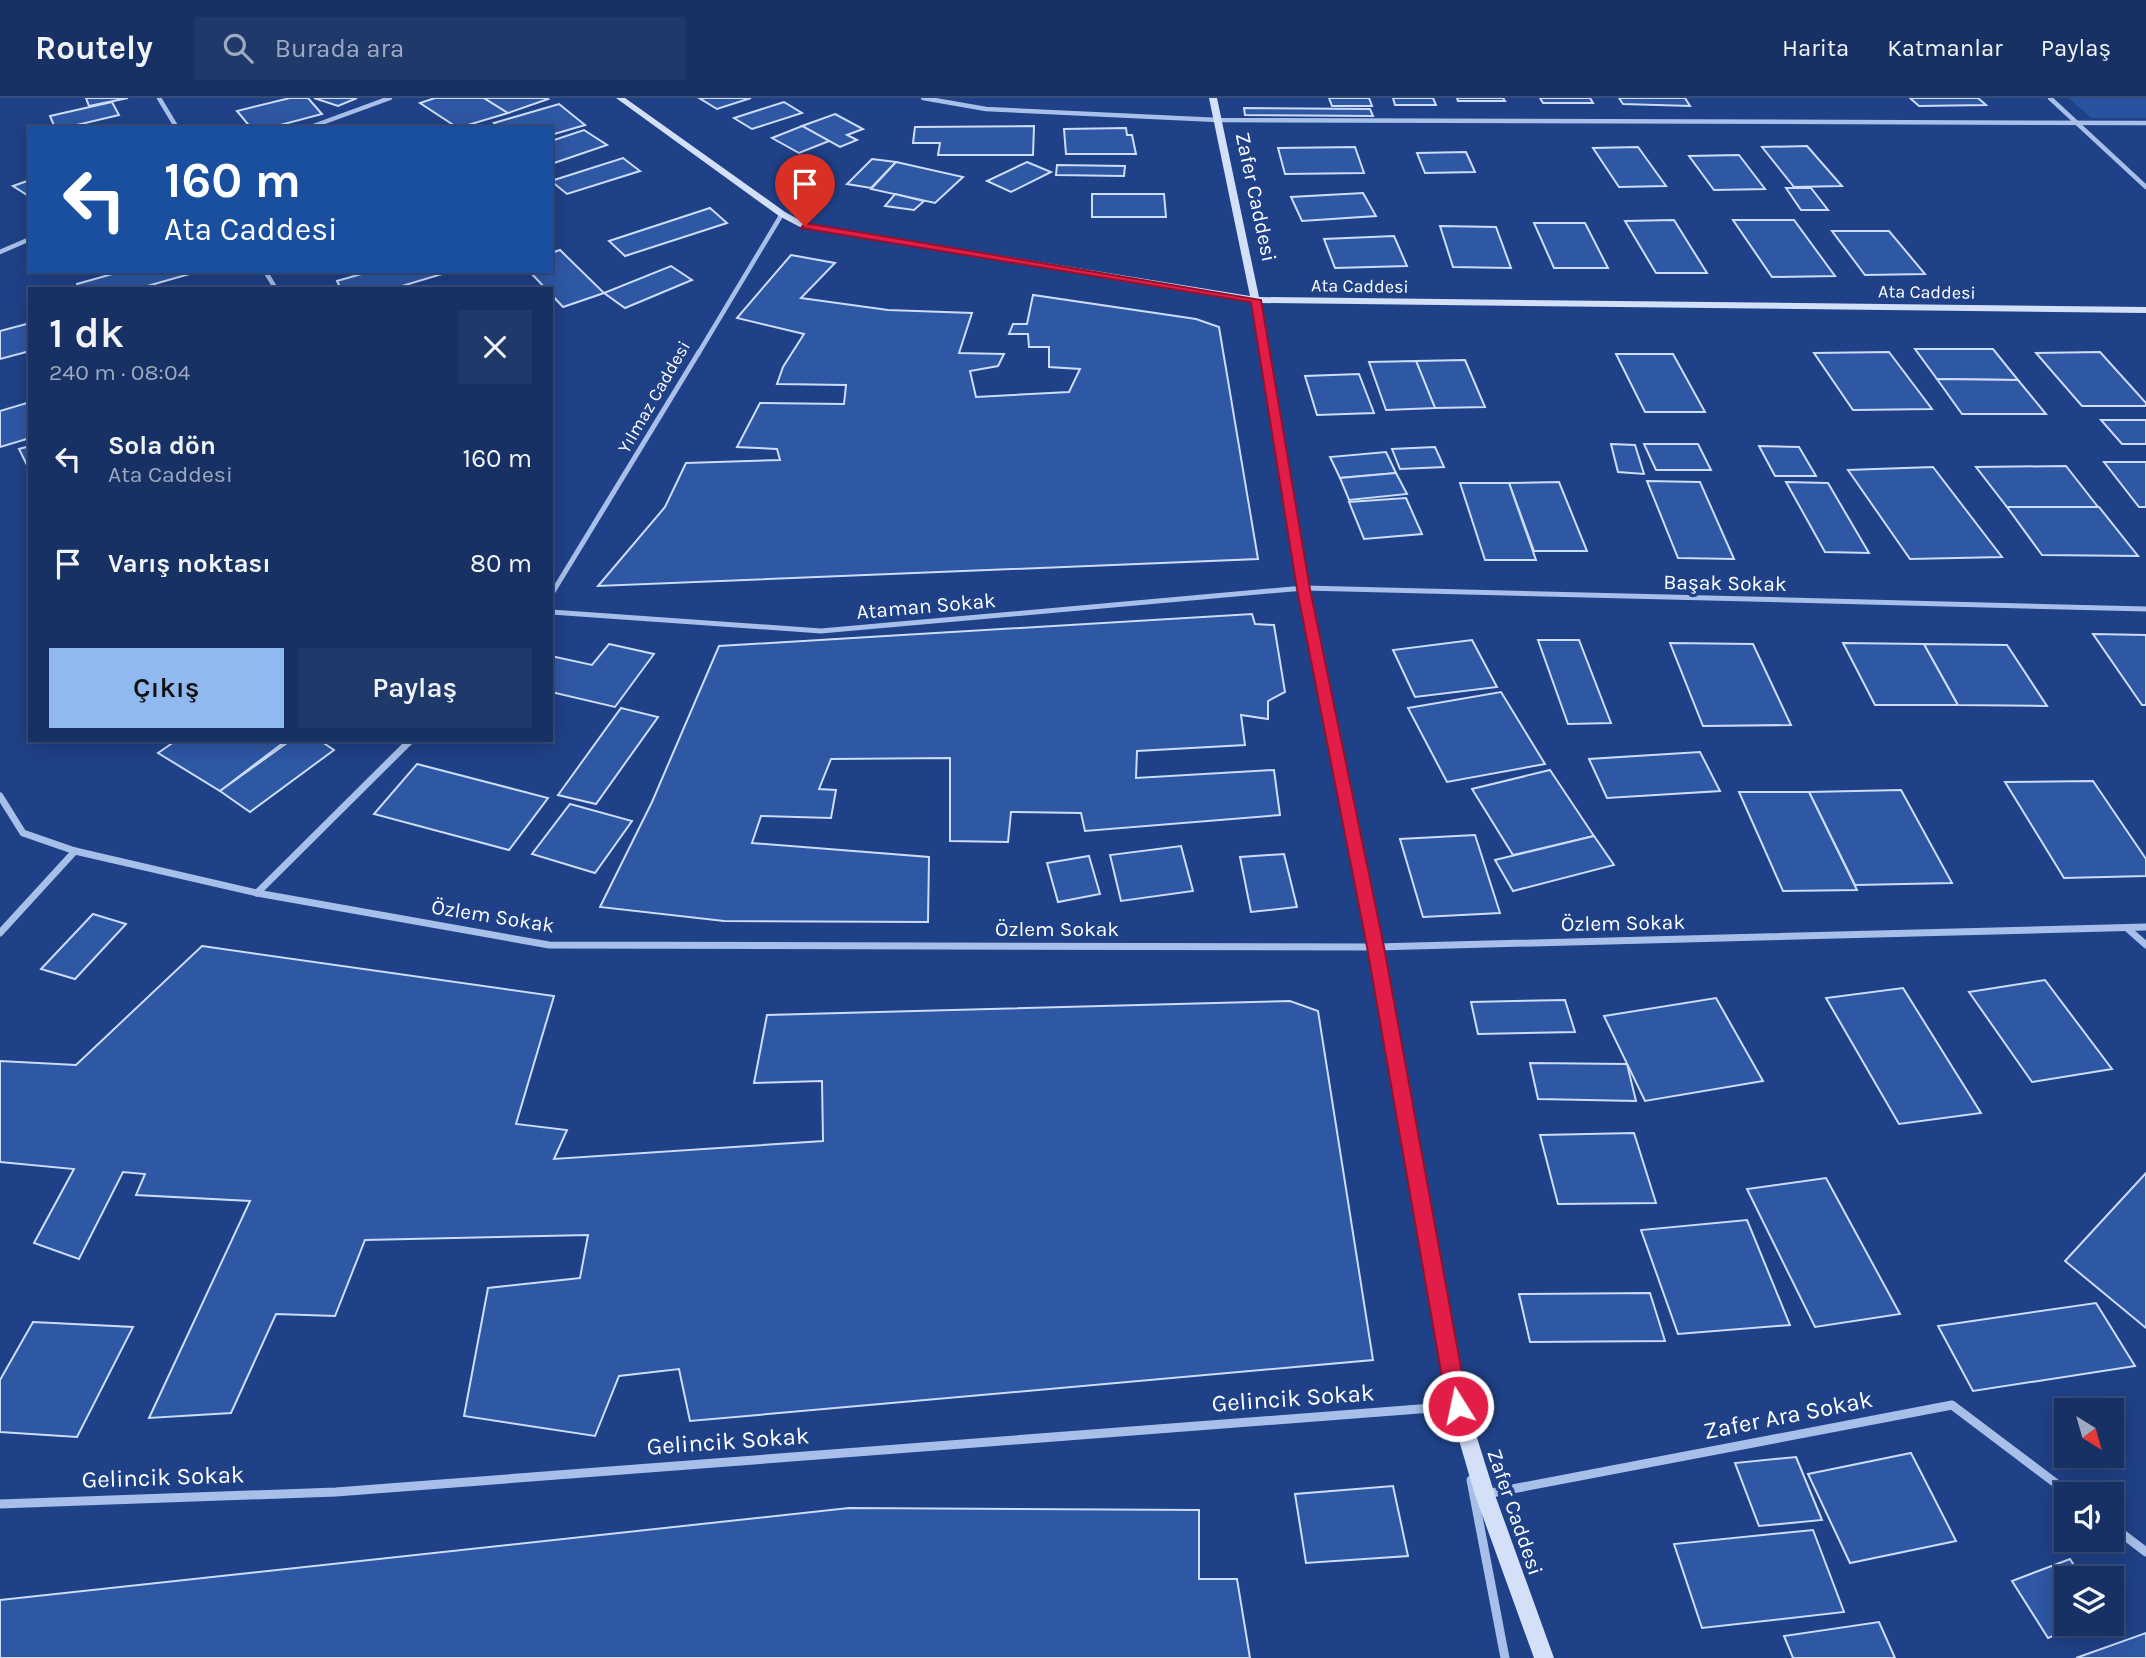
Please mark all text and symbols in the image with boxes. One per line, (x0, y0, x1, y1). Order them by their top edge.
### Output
search box (195, 17, 685, 80)
text: Routely (35, 29, 153, 67)
icon: search (219, 29, 257, 67)
text: Burada ara (275, 33, 404, 64)
text: Harita (1782, 34, 1849, 62)
text: Katmanlar (1887, 34, 2003, 62)
text: Paylaş (2041, 34, 2111, 62)
street label: Zafer Caddesi (1231, 130, 1281, 264)
text: 160 m (164, 152, 301, 209)
icon: left (49, 154, 140, 245)
pin (775, 154, 835, 226)
icon: arrive (786, 165, 824, 203)
text: Ata Caddesi (164, 211, 338, 248)
street label: Ata Caddesi (1311, 274, 1409, 298)
street label: Ata Caddesi (1878, 280, 1976, 304)
text: 1 dk (49, 308, 124, 358)
button: close (458, 310, 532, 384)
street label: Yılmaz Caddesi (613, 337, 695, 457)
text: 240 m · 08:04 (49, 359, 190, 386)
text: Sola dön (108, 430, 216, 461)
icon: left (49, 440, 87, 478)
text: 160 m (463, 443, 532, 474)
text: Ata Caddesi (108, 461, 233, 488)
icon: arrive (49, 545, 87, 583)
text: Varış noktası (108, 548, 271, 579)
text: 80 m (470, 548, 532, 579)
street label: Başak Sokak (1663, 570, 1787, 596)
street label: Ataman Sokak (855, 588, 997, 624)
button: Çıkış (49, 648, 284, 728)
button: Paylaş (298, 648, 532, 728)
street label: Özlem Sokak (430, 894, 556, 938)
street label: Özlem Sokak (1561, 910, 1685, 936)
street label: Özlem Sokak (995, 917, 1119, 941)
position arrow (1421, 1369, 1495, 1443)
street label: Gelincik Sokak (1211, 1378, 1375, 1418)
street label: Zafer Ara Sokak (1701, 1385, 1875, 1445)
north arrow (2054, 1398, 2124, 1468)
map controls (2054, 1398, 2124, 1636)
street label: Gelincik Sokak (646, 1421, 810, 1461)
street label: Zafer Caddesi (1482, 1446, 1548, 1578)
street label: Gelincik Sokak (81, 1460, 245, 1494)
button: sound (2054, 1482, 2124, 1552)
button: layers (2054, 1566, 2124, 1636)

